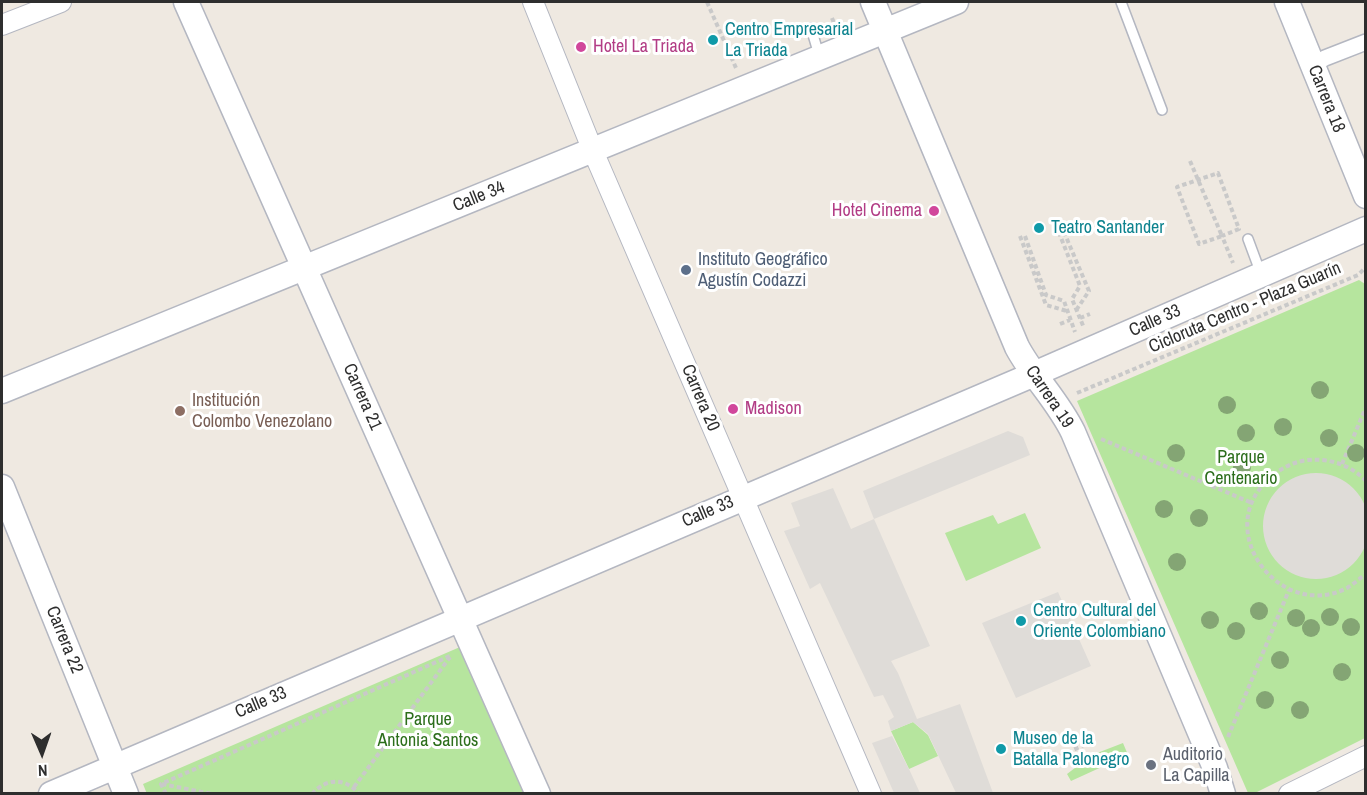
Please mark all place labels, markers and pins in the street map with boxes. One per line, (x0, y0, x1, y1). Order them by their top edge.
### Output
place label: Centro Empresarial La Triada (725, 19, 853, 62)
marker: Centro Empresarial La Triada (706, 33, 720, 47)
place label: Hotel La Triada (593, 36, 694, 58)
marker: Hotel La Triada (574, 40, 588, 54)
place label: Hotel Cinema (832, 200, 922, 222)
marker: Hotel Cinema (927, 204, 941, 218)
place label: Teatro Santander (1051, 217, 1164, 239)
marker: Teatro Santander (1032, 221, 1046, 235)
place label: Instituto Geográfico Agustín Codazzi (698, 249, 828, 292)
marker: Instituto Geográfico Agustín Codazzi (679, 263, 693, 277)
place label: Institución Colombo Venezolano (192, 390, 332, 432)
place label: Madison (745, 398, 802, 420)
marker: Madison (726, 402, 740, 416)
marker: Institución Colombo Venezolano (173, 404, 187, 418)
place label: Centro Cultural del Oriente Colombiano (1033, 600, 1166, 642)
marker: Centro Cultural del Oriente Colombiano (1014, 614, 1028, 628)
place label: Museo de la Batalla Palonegro (1013, 728, 1130, 771)
marker: Museo de la Batalla Palonegro (994, 742, 1008, 756)
place label: Auditorio La Capilla (1163, 744, 1229, 786)
marker: Auditorio La Capilla (1144, 758, 1158, 772)

